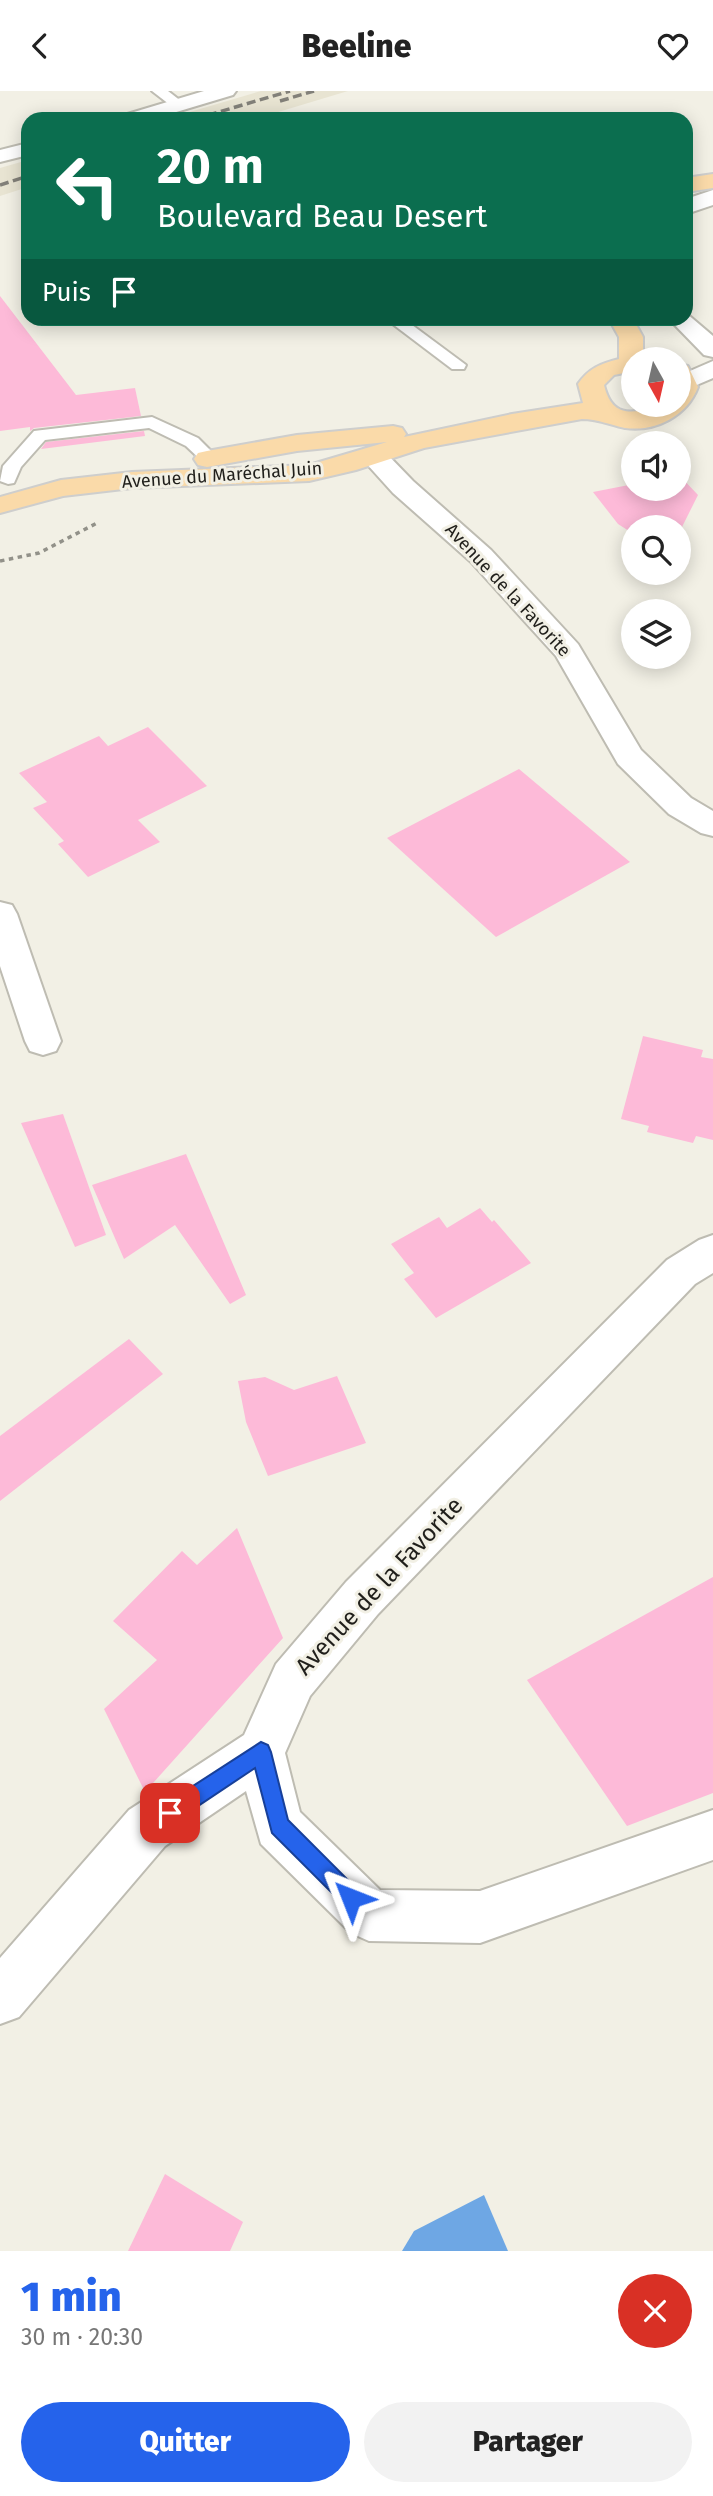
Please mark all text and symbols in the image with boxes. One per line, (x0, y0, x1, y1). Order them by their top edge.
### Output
icon: back (21, 27, 59, 65)
text: Beeline (301, 27, 412, 65)
icon: heart (654, 27, 692, 65)
text: 20 m (157, 137, 264, 196)
icon: left (42, 140, 133, 231)
text: Boulevard Beau Desert (157, 197, 487, 235)
icon: arrive (105, 273, 143, 311)
text: Puis (42, 277, 91, 308)
north arrow (621, 347, 691, 417)
map controls (621, 347, 691, 669)
button: sound (621, 431, 691, 501)
street label: Avenue du Maréchal Juin (121, 457, 323, 493)
button: search (621, 515, 691, 585)
street label: Avenue de la Favorite (441, 519, 575, 661)
button: layers (621, 599, 691, 669)
street label: Avenue de la Favorite (290, 1491, 468, 1681)
pin (140, 1783, 200, 1843)
icon: arrive (151, 1794, 189, 1832)
position arrow (314, 1861, 388, 1935)
text: 1 min (21, 2272, 122, 2322)
button: close (618, 2274, 692, 2348)
text: 30 m · 20:30 (21, 2323, 143, 2351)
button: Quitter (21, 2402, 350, 2482)
button: Partager (364, 2402, 692, 2482)

